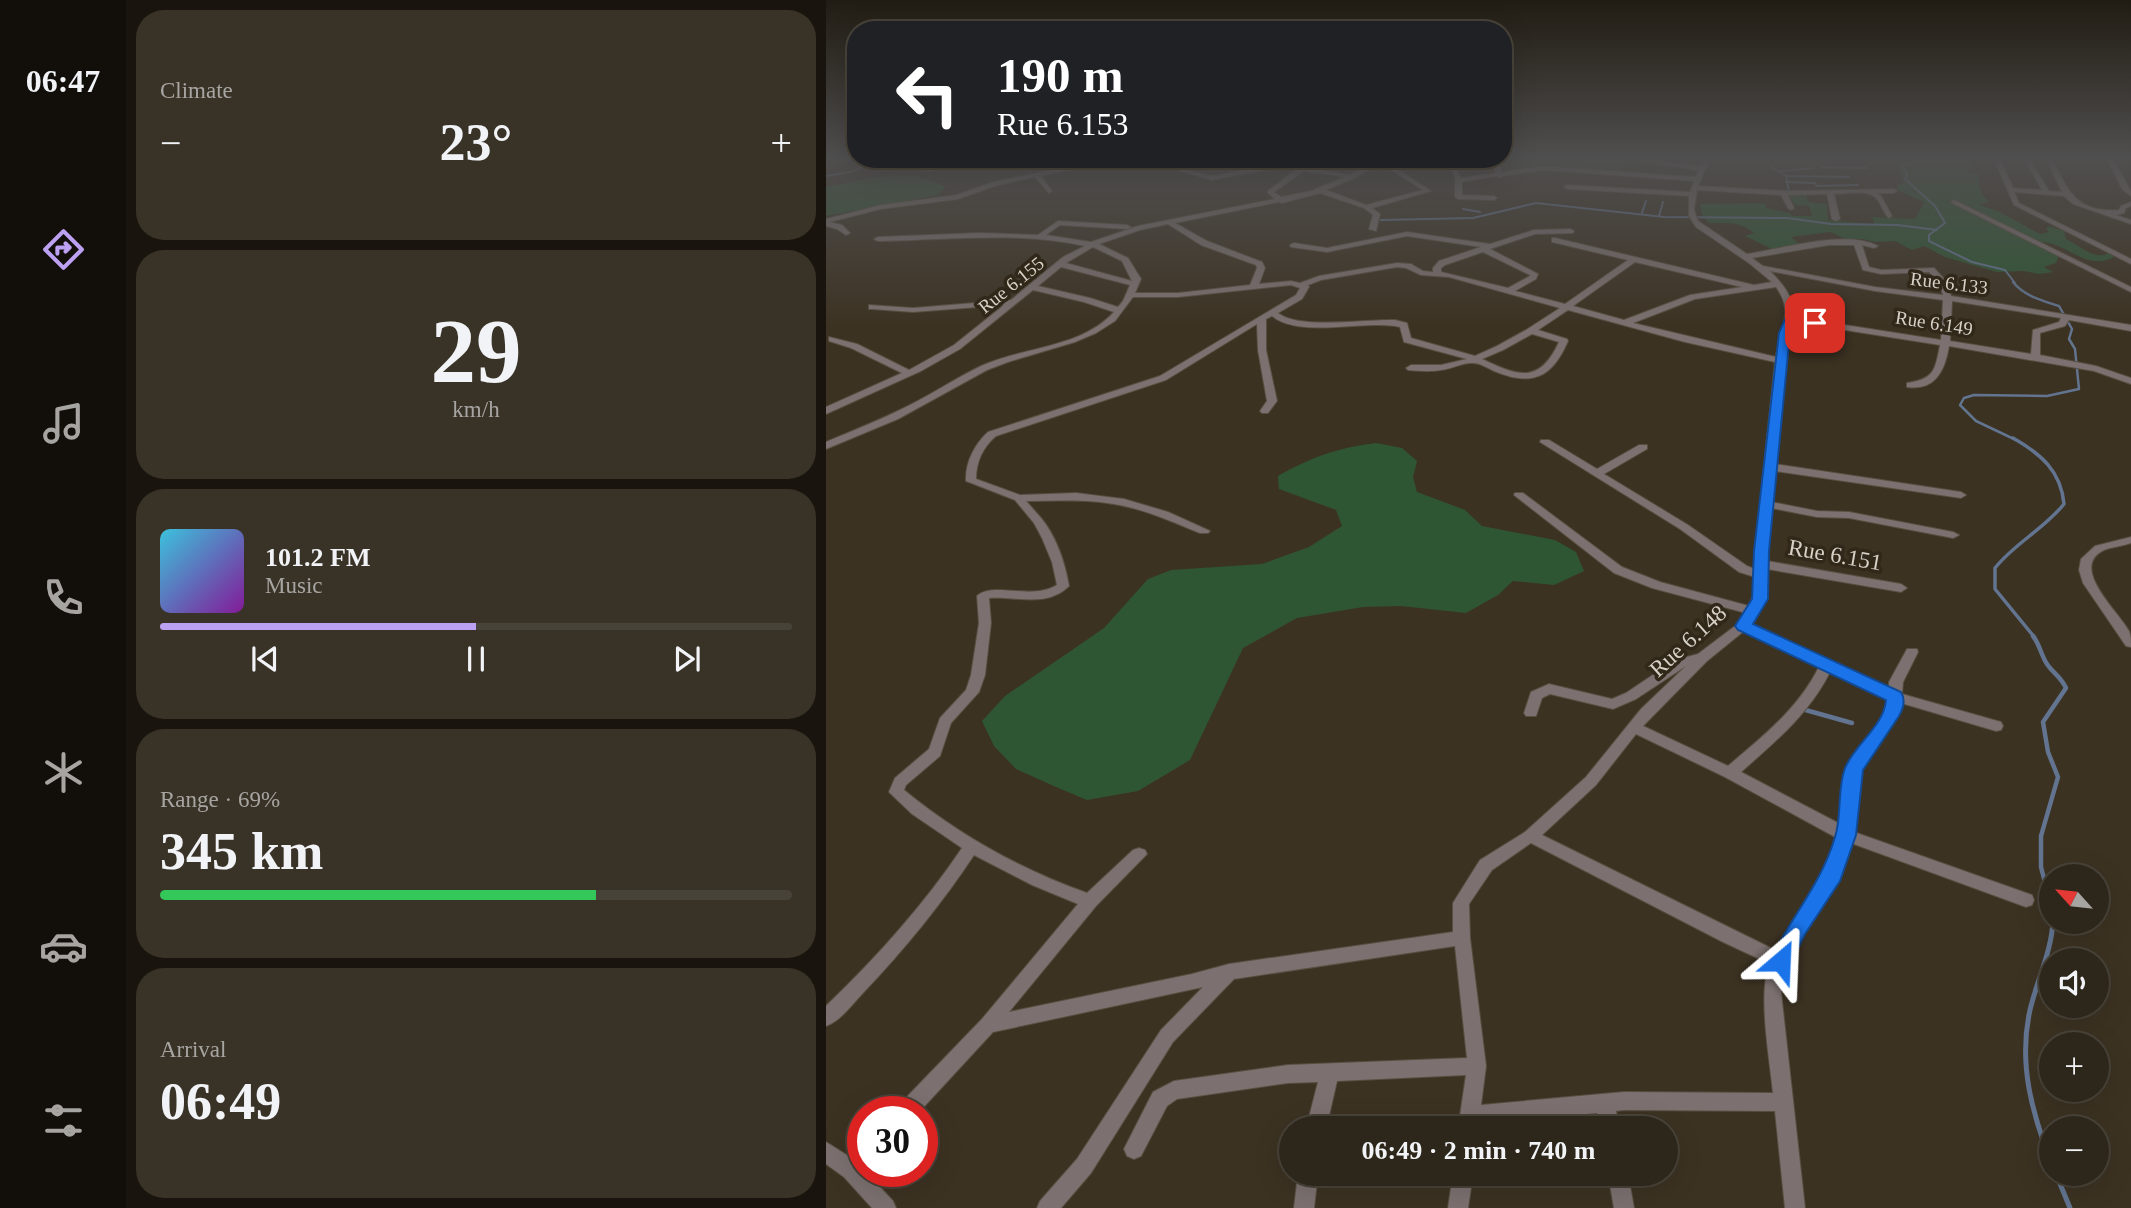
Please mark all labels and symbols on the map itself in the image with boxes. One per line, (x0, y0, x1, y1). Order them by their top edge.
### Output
street label: Rue 6.155 (974, 252, 1048, 318)
street label: Rue 6.133 (1909, 268, 1989, 298)
pin (1785, 293, 1845, 353)
street label: Rue 6.149 (1894, 307, 1974, 339)
street label: Rue 6.151 (1786, 534, 1884, 576)
street label: Rue 6.148 (1644, 600, 1732, 682)
north arrow (2039, 864, 2109, 934)
position arrow (1744, 924, 1818, 998)
speed limit sign: 30 (847, 1096, 938, 1187)

